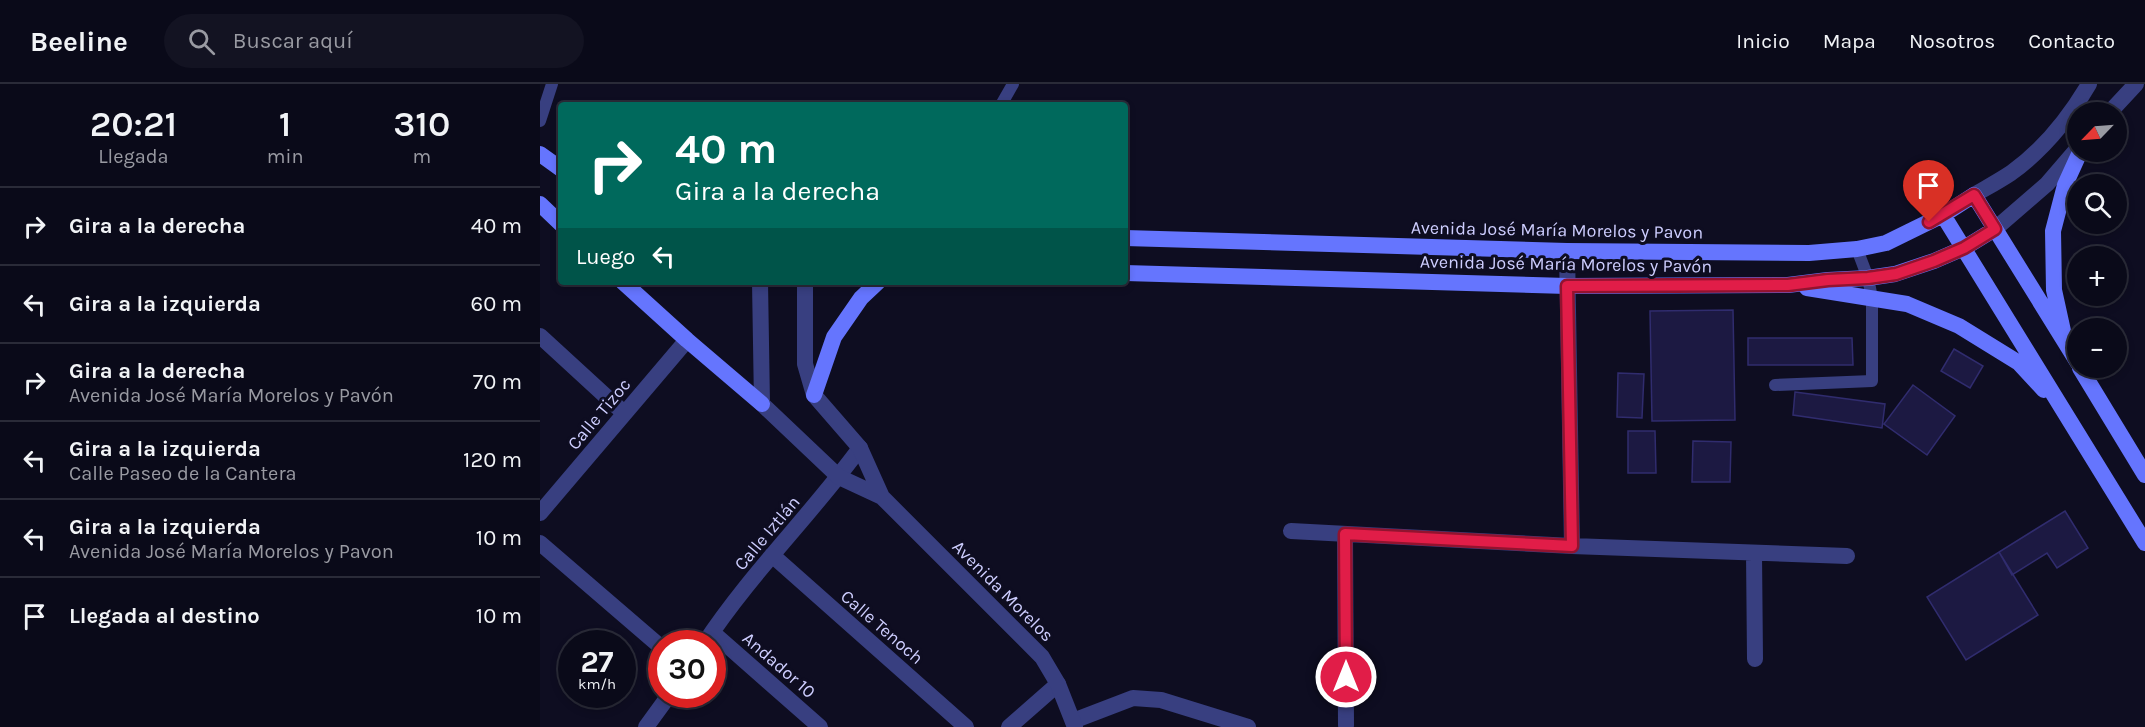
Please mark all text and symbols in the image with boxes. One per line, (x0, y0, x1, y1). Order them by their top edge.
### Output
search box (164, 14, 584, 68)
text: Beeline (30, 25, 128, 58)
icon: search (185, 25, 218, 58)
text: Buscar aquí (233, 28, 353, 54)
text: Inicio (1736, 29, 1790, 53)
text: Mapa (1823, 29, 1876, 53)
text: Nosotros (1909, 29, 1995, 53)
text: Contacto (2028, 29, 2115, 53)
north arrow (2067, 102, 2127, 162)
map controls (2067, 102, 2127, 378)
text: 20:21 (90, 103, 177, 145)
text: 1 (279, 103, 291, 145)
text: 310 (393, 103, 450, 145)
text: 40 m (675, 124, 777, 174)
icon: right (576, 126, 654, 204)
text: Llegada (98, 145, 169, 168)
text: min (267, 145, 304, 168)
text: m (412, 145, 431, 168)
pin (1903, 160, 1954, 222)
icon: arrive (1912, 169, 1945, 202)
button: search (2067, 174, 2127, 234)
text: Gira a la derecha (675, 175, 880, 207)
icon: right (18, 210, 51, 243)
text: Gira a la derecha (69, 213, 245, 239)
text: 40 m (471, 213, 522, 239)
street label: Avenida José María Morelos y Pavon (1411, 216, 1703, 244)
icon: left (647, 240, 680, 273)
text: Luego (576, 244, 635, 270)
button: + (2067, 246, 2127, 306)
street label: Avenida José María Morelos y Pavón (1420, 250, 1712, 278)
icon: left (18, 288, 51, 321)
text: Gira a la izquierda (69, 291, 261, 317)
text: 60 m (471, 291, 522, 317)
button: − (2067, 318, 2127, 378)
text: Gira a la derecha (69, 358, 245, 384)
icon: right (18, 366, 51, 399)
text: 70 m (473, 369, 522, 395)
street label: Calle Tizoc (563, 374, 635, 454)
text: Avenida José María Morelos y Pavón (69, 384, 394, 407)
text: Gira a la izquierda (69, 436, 261, 462)
icon: left (18, 444, 51, 477)
text: 120 m (463, 447, 522, 473)
text: Calle Paseo de la Cantera (69, 462, 297, 485)
street label: Calle Iztlán (729, 491, 805, 575)
text: Gira a la izquierda (69, 514, 261, 540)
icon: left (18, 522, 51, 555)
text: 10 m (476, 525, 522, 551)
street label: Avenida Morelos (948, 536, 1058, 646)
text: Avenida José María Morelos y Pavon (69, 540, 394, 563)
street label: Calle Tenoch (836, 585, 928, 669)
icon: arrive (18, 600, 51, 633)
text: Llegada al destino (69, 603, 260, 629)
text: 10 m (476, 603, 522, 629)
street label: Andador 10 (738, 627, 820, 703)
speed limit sign: 30 (648, 630, 726, 708)
text: 27 (580, 644, 614, 680)
position arrow (1314, 645, 1378, 709)
text: km/h (578, 675, 616, 693)

